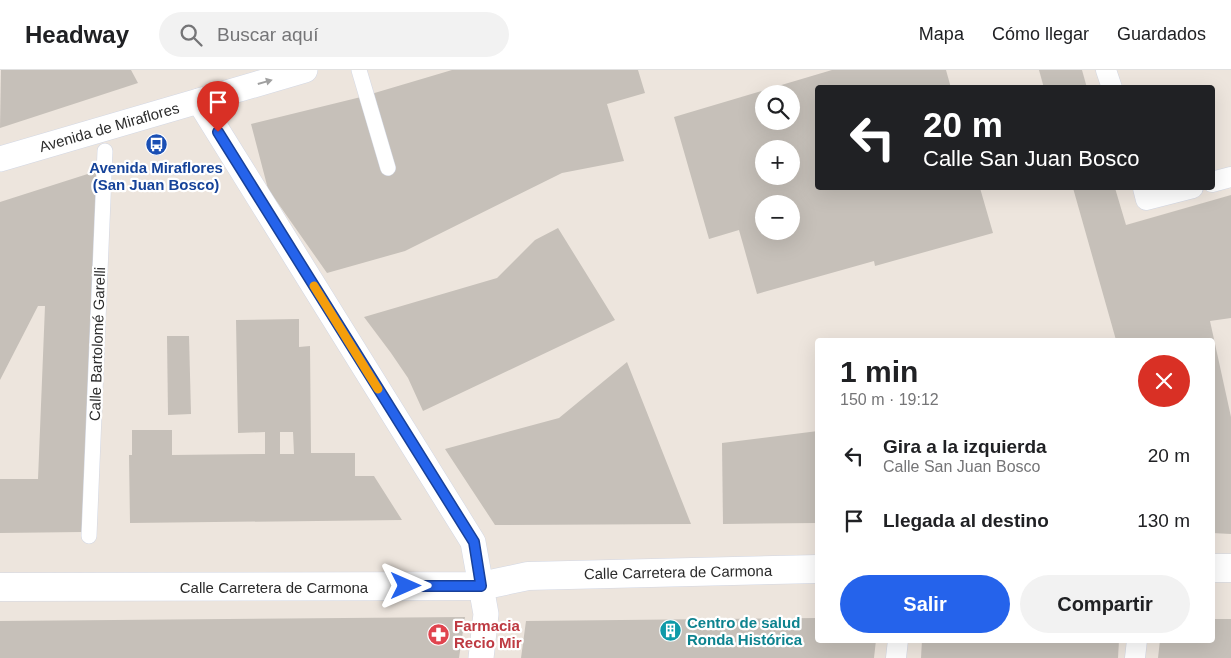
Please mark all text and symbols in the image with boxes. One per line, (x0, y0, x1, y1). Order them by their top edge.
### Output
search box (159, 12, 509, 57)
text: Headway (25, 21, 129, 48)
icon: search (177, 21, 205, 49)
text: Buscar aquí (217, 24, 318, 45)
text: Mapa (919, 24, 964, 44)
text: Cómo llegar (992, 24, 1089, 44)
text: Guardados (1117, 24, 1206, 44)
one-way arrow (258, 77, 273, 85)
pin (197, 81, 239, 132)
map controls (755, 85, 800, 240)
button: search (755, 85, 800, 130)
icon: arrive (204, 88, 232, 116)
street label: Avenida de Miraflores (37, 99, 181, 155)
icon: left (840, 105, 905, 170)
text: 20 m (923, 105, 1003, 144)
bus stop icon: Avenida Miraflores (San Juan Bosco) (144, 132, 168, 156)
button: + (755, 140, 800, 185)
text: Calle San Juan Bosco (923, 146, 1139, 171)
place label: Avenida Miraflores (San Juan Bosco) (89, 159, 223, 193)
button: − (755, 195, 800, 240)
street label: Calle Bartolomé Garelli (86, 267, 108, 421)
text: 1 min (840, 355, 918, 388)
button: close (1138, 355, 1190, 407)
text: 150 m · 19:12 (840, 391, 939, 408)
text: Gira a la izquierda (883, 436, 1047, 457)
icon: left (840, 442, 868, 470)
text: 20 m (1148, 445, 1190, 466)
text: Calle San Juan Bosco (883, 458, 1040, 475)
icon: arrive (840, 507, 868, 535)
text: Llegada al destino (883, 510, 1049, 531)
text: 130 m (1137, 510, 1190, 531)
position arrow (379, 559, 431, 611)
street label: Calle Carretera de Carmona (584, 562, 773, 582)
button: Salir (840, 575, 1010, 633)
button: Compartir (1020, 575, 1190, 633)
street label: Calle Carretera de Carmona (180, 579, 369, 596)
place label: Centro de salud Ronda Histórica (687, 614, 803, 648)
place label: Farmacia Recio Mir (454, 617, 522, 651)
building icon: Centro de salud Ronda Histórica (659, 619, 683, 643)
pharmacy icon: Farmacia Recio Mir (426, 622, 450, 646)

